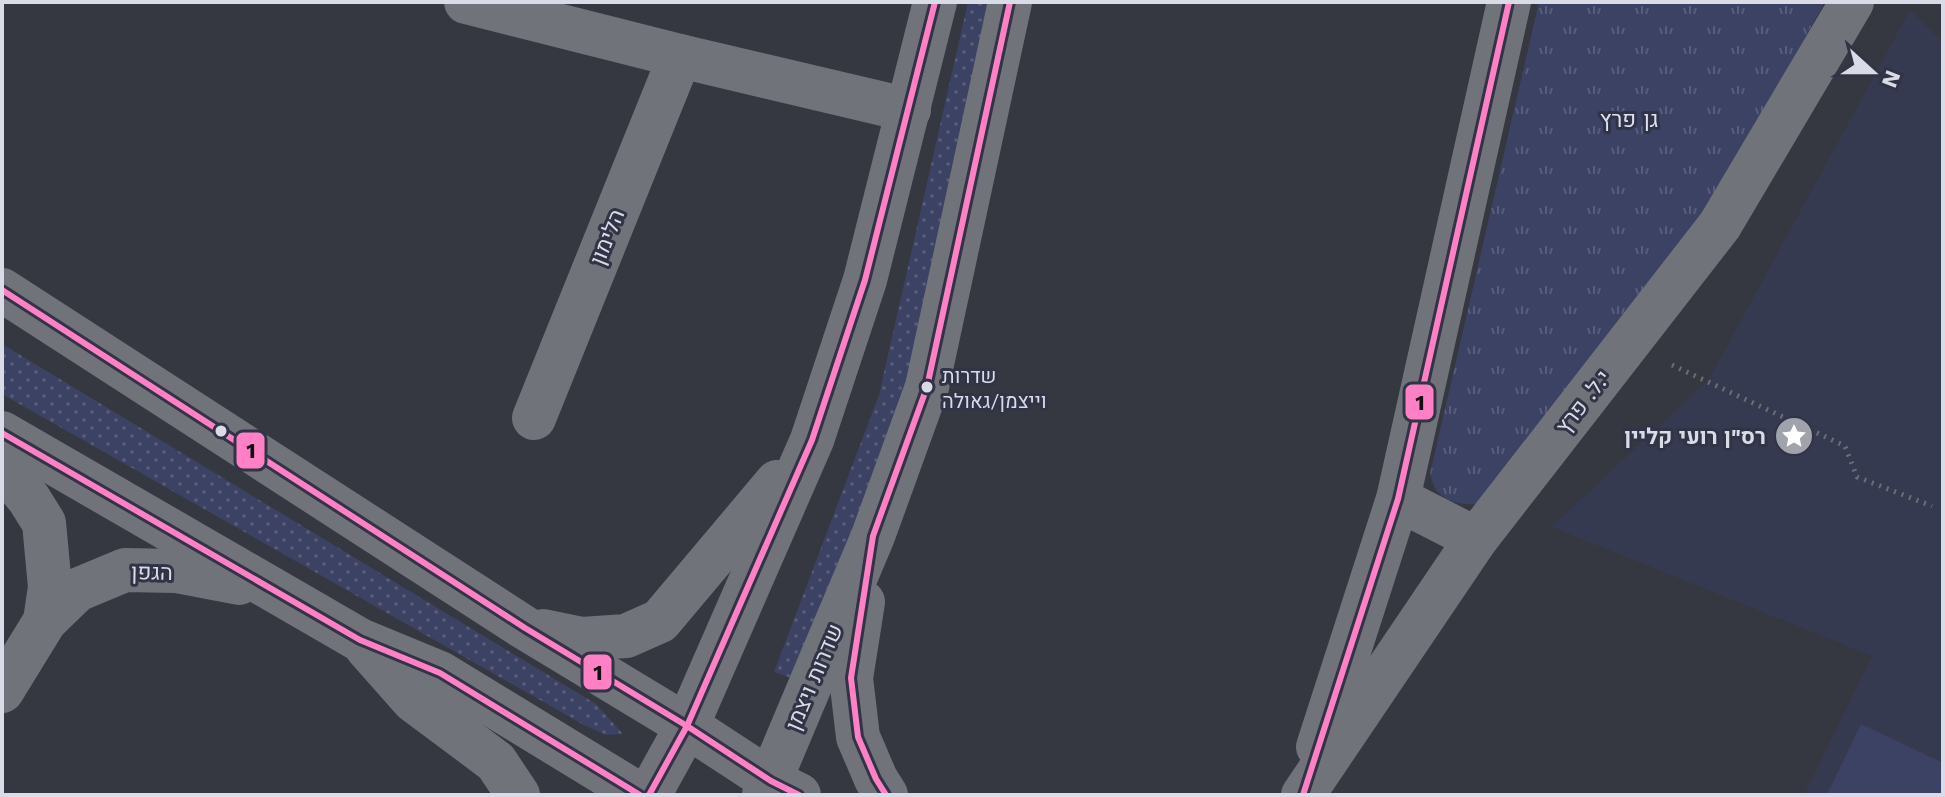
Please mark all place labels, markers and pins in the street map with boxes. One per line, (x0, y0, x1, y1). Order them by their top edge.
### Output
place label: שדרות וייצמן/גאולה (942, 364, 1047, 413)
marker: שדרות וייצמן/גאולה (919, 379, 935, 395)
place icon: רס"ן רועי קליין (1773, 415, 1815, 457)
unlabelled marker (213, 423, 229, 439)
place label: רס"ן רועי קליין (1624, 424, 1766, 449)

